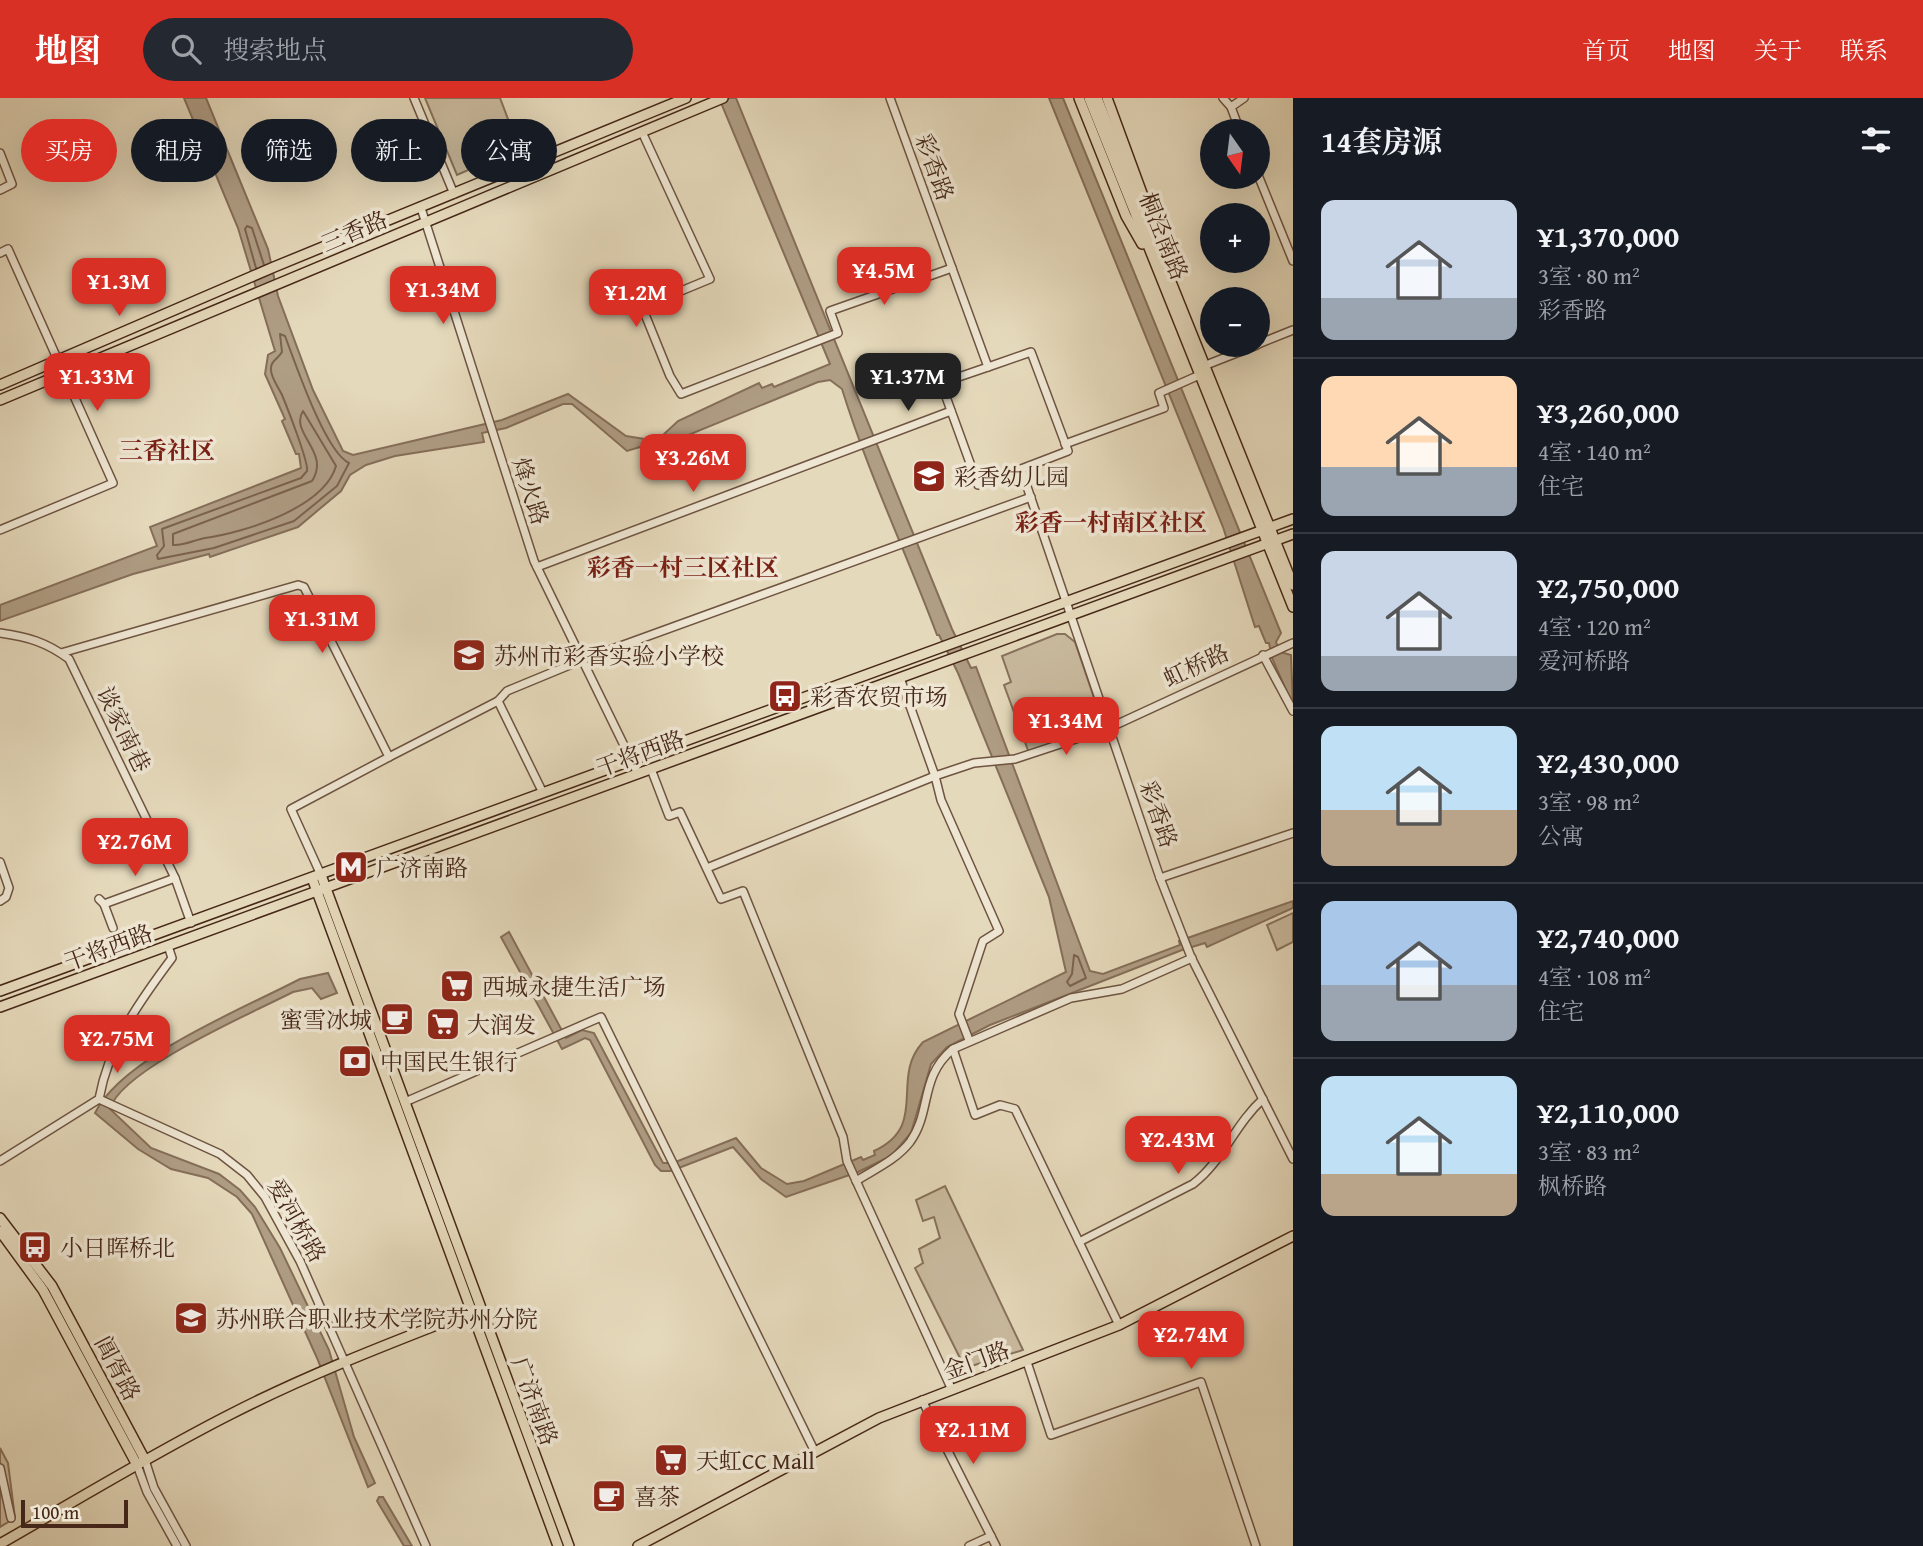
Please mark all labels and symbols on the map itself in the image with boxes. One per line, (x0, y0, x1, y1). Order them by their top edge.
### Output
north arrow (1200, 119, 1270, 189)
street label: 彩香路 (908, 129, 962, 205)
street label: 桐泾南路 (1131, 187, 1197, 285)
street label: 三香路 (316, 202, 392, 260)
pin: ¥4.5M (835, 248, 933, 307)
pin: ¥1.3M (70, 258, 168, 318)
pin: ¥1.34M (386, 266, 500, 326)
pin: ¥1.2M (587, 270, 685, 329)
pin: ¥1.33M (40, 354, 154, 413)
pin: ¥1.37M (851, 354, 965, 413)
district label: 三香社区 (119, 433, 215, 468)
pin: ¥3.26M (636, 434, 750, 494)
street label: 烽火路 (505, 453, 557, 529)
school or university icon: 彩香幼儿园 (910, 457, 948, 495)
place label: 彩香幼儿园 (954, 460, 1069, 493)
district label: 彩香一村南区社区 (1015, 505, 1207, 540)
district label: 彩香一村三区社区 (587, 550, 779, 585)
pin: ¥1.31M (265, 596, 379, 655)
street label: 虹桥路 (1158, 635, 1234, 695)
school or university icon: 苏州市彩香实验小学校 (450, 636, 488, 674)
place label: 苏州市彩香实验小学校 (494, 639, 724, 672)
bus stop icon: 彩香农贸市场 (766, 677, 804, 715)
street label: 谈家南巷 (89, 680, 159, 778)
place label: 彩香农贸市场 (810, 680, 948, 713)
pin: ¥1.34M (1009, 698, 1123, 757)
street label: 干将西路 (591, 722, 689, 784)
street label: 彩香路 (1132, 776, 1186, 852)
pin: ¥2.76M (78, 818, 192, 878)
metro station icon: 广济南路 (332, 848, 370, 886)
place label: 广济南路 (376, 851, 468, 884)
street label: 干将西路 (59, 916, 157, 978)
supermarket icon: 西城永捷生活广场 (438, 967, 476, 1005)
place label: 西城永捷生活广场 (482, 970, 666, 1003)
cafe icon: 蜜雪冰城 (378, 1000, 416, 1038)
place label: 蜜雪冰城 (280, 1003, 372, 1036)
supermarket icon: 大润发 (424, 1005, 462, 1043)
place label: 大润发 (467, 1008, 536, 1041)
pin: ¥2.75M (60, 1016, 174, 1075)
bank icon: 中国民生银行 (336, 1042, 374, 1080)
place label: 中国民生银行 (380, 1045, 518, 1078)
pin: ¥2.43M (1121, 1116, 1235, 1176)
street label: 爱河桥路 (260, 1172, 334, 1268)
bus stop icon: 小日晖桥北 (16, 1228, 54, 1266)
place label: 小日晖桥北 (60, 1231, 175, 1264)
school or university icon: 苏州联合职业技术学院苏州分院 (172, 1299, 210, 1337)
place label: 苏州联合职业技术学院苏州分院 (216, 1302, 538, 1335)
pin: ¥2.74M (1134, 1312, 1248, 1371)
street label: 阊胥路 (87, 1330, 149, 1406)
street label: 金门路 (938, 1333, 1014, 1387)
street label: 广济南路 (504, 1352, 566, 1450)
pin: ¥2.11M (916, 1406, 1030, 1466)
supermarket icon: 天虹CC Mall (652, 1441, 690, 1479)
place label: 天虹CC Mall (696, 1444, 815, 1477)
cafe icon: 喜茶 (590, 1477, 628, 1515)
place label: 喜茶 (634, 1480, 680, 1513)
scale bar (21, 1497, 128, 1529)

